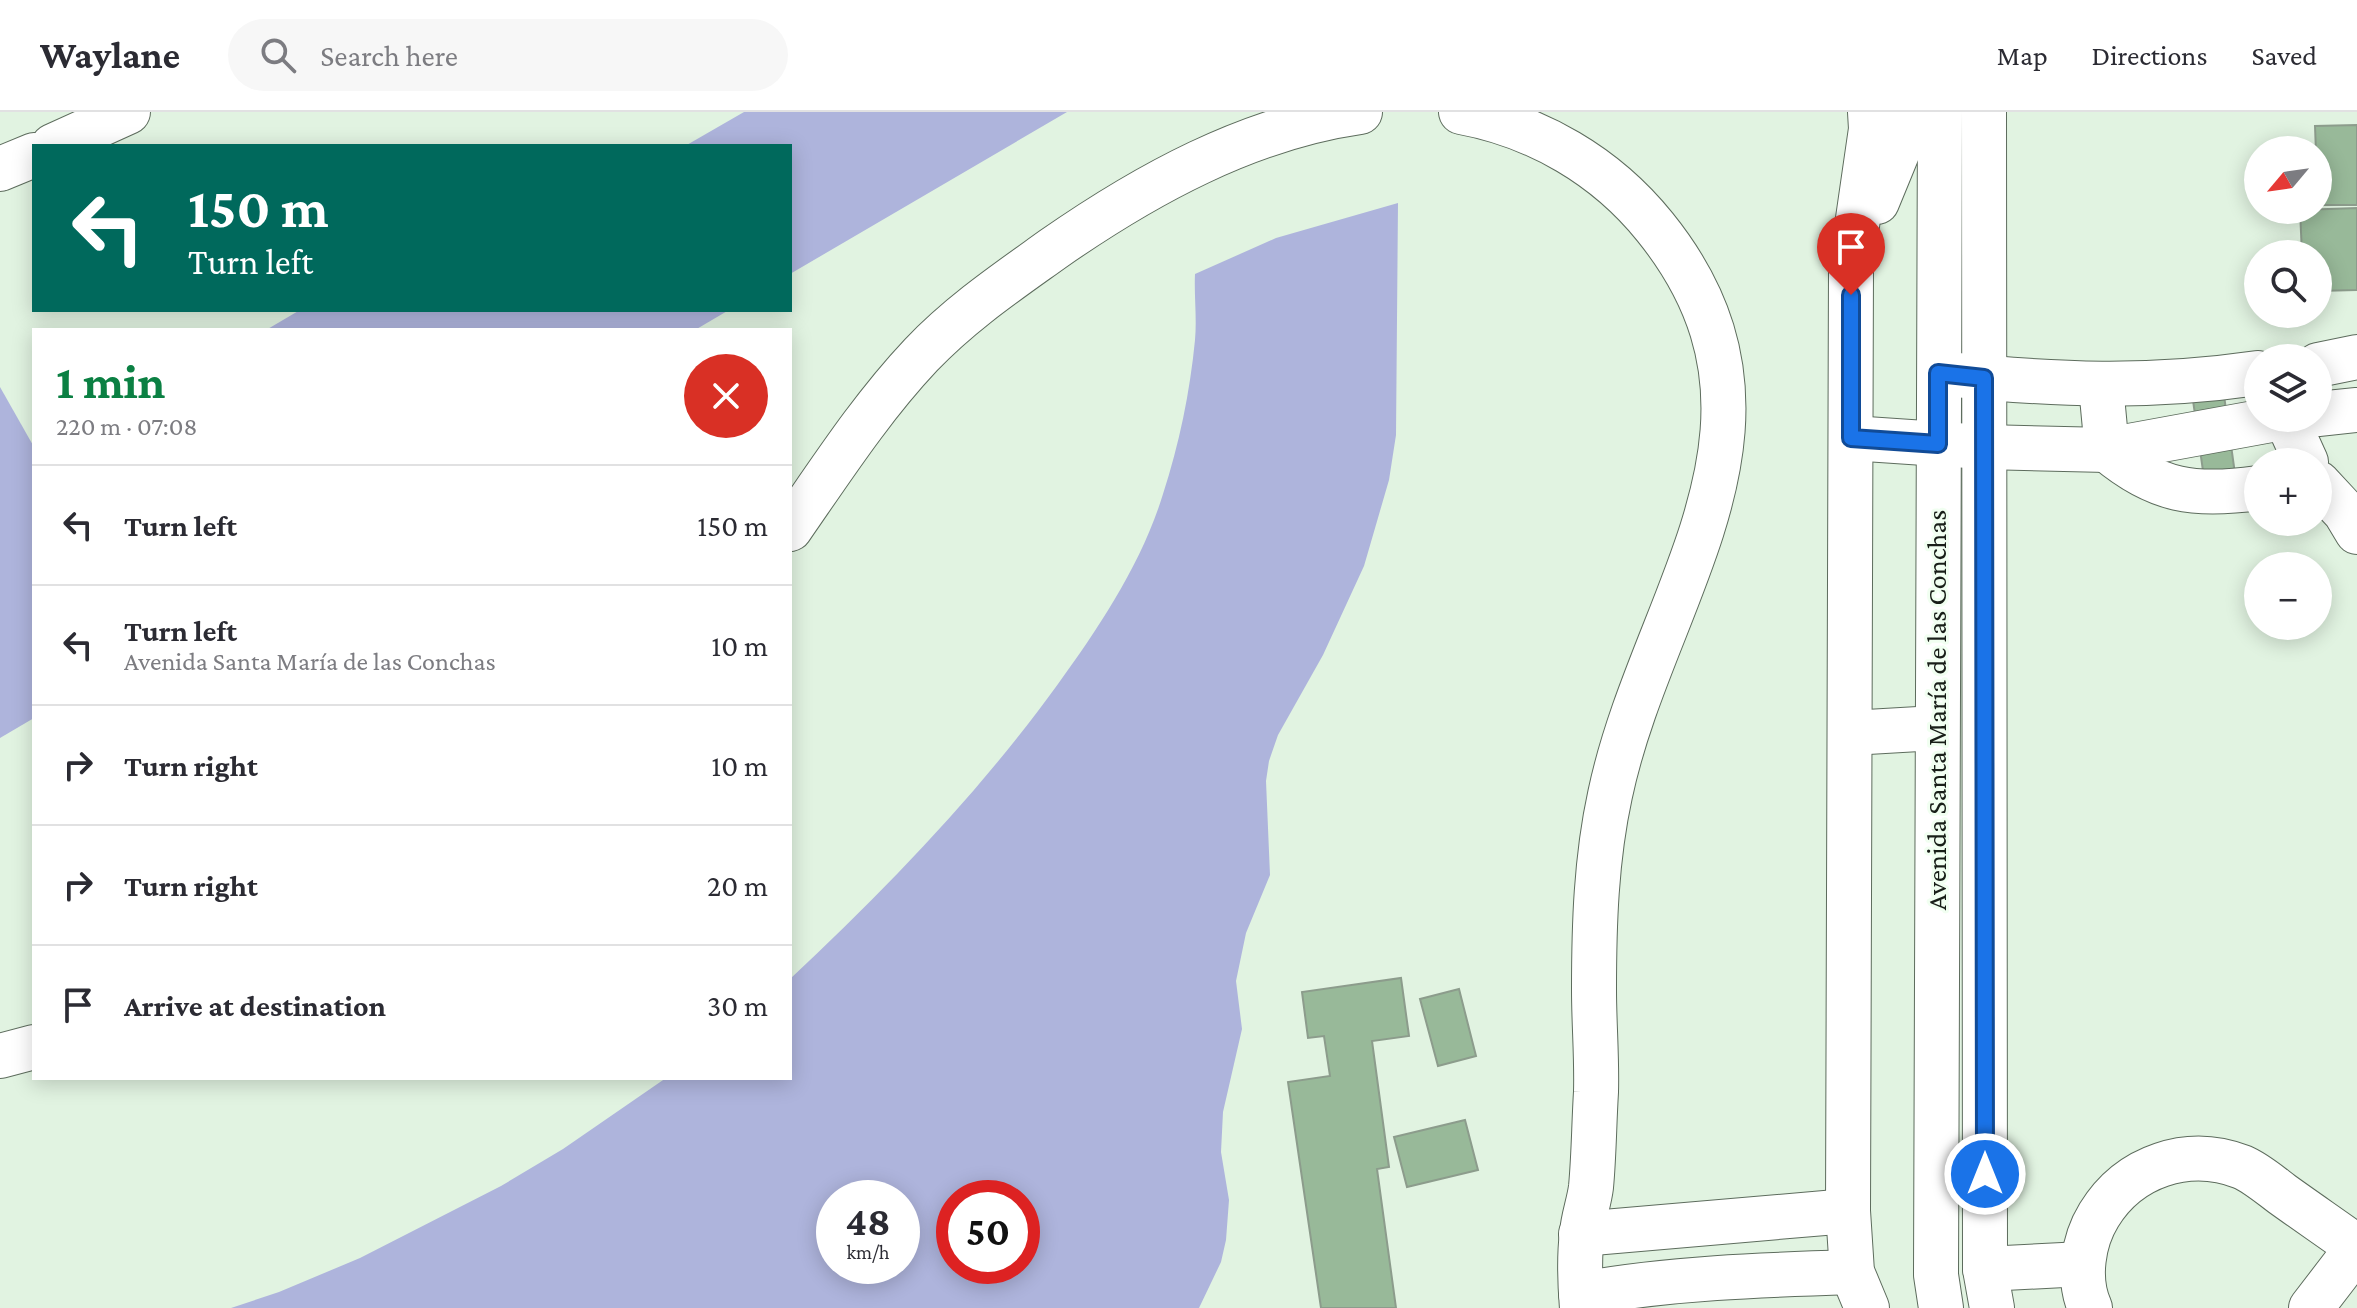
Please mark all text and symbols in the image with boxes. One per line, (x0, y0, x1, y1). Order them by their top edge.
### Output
search box (228, 19, 788, 91)
icon: search (256, 33, 300, 77)
text: Waylane (40, 34, 180, 76)
text: Search here (320, 39, 458, 72)
text: Map (1997, 40, 2048, 71)
text: Directions (2092, 40, 2207, 71)
text: Saved (2251, 40, 2317, 71)
north arrow (2244, 136, 2332, 224)
map controls (2244, 136, 2332, 640)
icon: left (56, 176, 160, 280)
text: 150 m (188, 177, 329, 239)
pin (1817, 213, 1885, 295)
icon: arrive (1829, 225, 1873, 269)
button: search (2244, 240, 2332, 328)
text: Turn left (188, 242, 313, 282)
button: layers (2244, 344, 2332, 432)
button: close (684, 354, 768, 438)
text: 1 min (56, 355, 165, 408)
text: 220 m · 07:08 (56, 412, 197, 441)
button: + (2244, 448, 2332, 536)
icon: left (56, 503, 100, 547)
text: Turn left (124, 509, 237, 542)
text: 150 m (697, 509, 768, 542)
street label: Avenida Santa María de las Conchas (1921, 510, 1952, 910)
button: − (2244, 552, 2332, 640)
text: Turn left (124, 614, 237, 647)
icon: left (56, 623, 100, 667)
text: 10 m (711, 629, 768, 662)
text: Avenida Santa María de las Conchas (124, 647, 496, 676)
icon: right (56, 743, 100, 787)
text: Turn right (124, 749, 258, 782)
text: 10 m (711, 749, 768, 782)
icon: right (56, 863, 100, 907)
text: Turn right (124, 869, 258, 902)
text: 20 m (707, 869, 768, 902)
icon: arrive (56, 983, 100, 1027)
text: Arrive at destination (124, 989, 386, 1022)
text: 30 m (707, 989, 768, 1022)
position arrow (1943, 1132, 2027, 1216)
speed limit sign: 50 (936, 1180, 1040, 1284)
text: 48 (846, 1199, 890, 1244)
text: km/h (846, 1241, 890, 1263)

